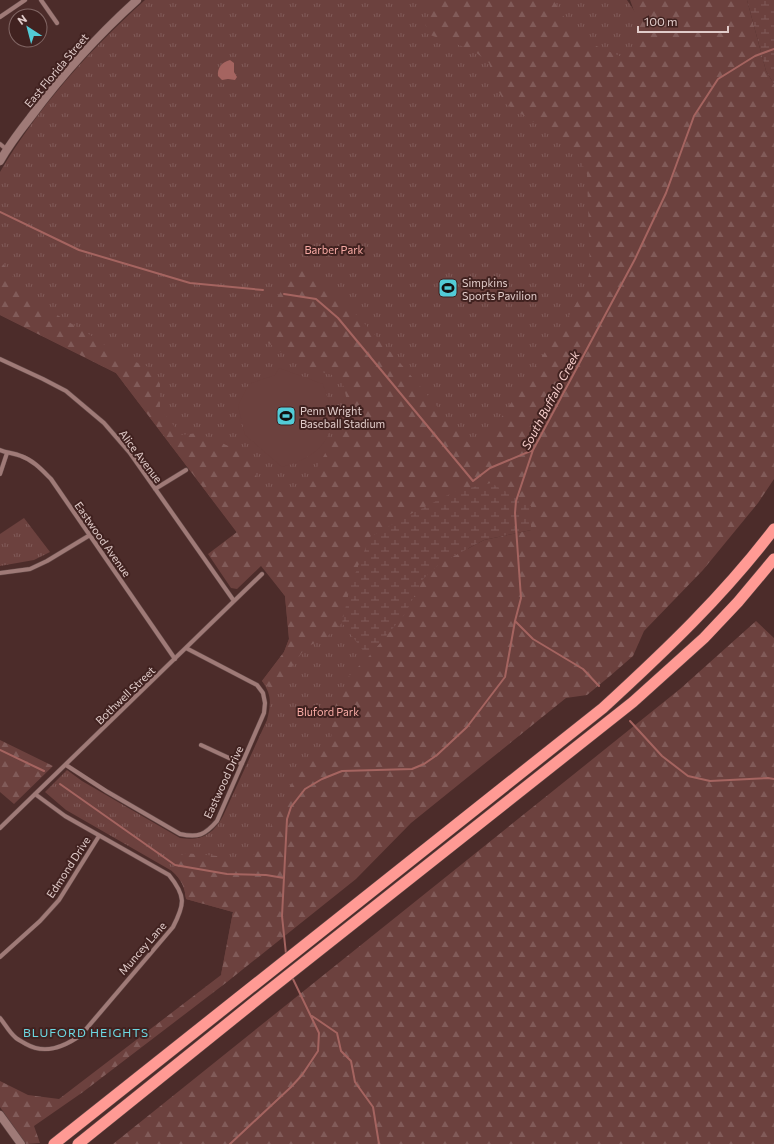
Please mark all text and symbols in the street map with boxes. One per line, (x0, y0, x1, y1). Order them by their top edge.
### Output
north arrow (8, 8, 48, 48)
scale bar (638, 8, 728, 34)
text: N (15, 12, 29, 27)
text: 100 m (644, 14, 678, 28)
street label: East Florida Street (21, 30, 91, 109)
park label: Barber Park (304, 243, 364, 256)
place label: Simpkins Sports Pavilion (462, 276, 537, 302)
sports icon: Simpkins Sports Pavilion (437, 277, 459, 299)
water label: South Buffalo Creek (518, 348, 582, 452)
place label: Penn Wright Baseball Stadium (300, 404, 385, 430)
sports icon: Penn Wright Baseball Stadium (275, 405, 297, 427)
street label: Alice Avenue (117, 427, 165, 485)
street label: Eastwood Avenue (72, 499, 134, 579)
street label: Bothwell Street (93, 663, 158, 727)
park label: Bluford Park (297, 705, 359, 718)
street label: Eastwood Drive (201, 743, 246, 820)
street label: Edmond Drive (43, 834, 93, 900)
street label: Muncey Lane (115, 919, 169, 977)
district label: BLUFORD HEIGHTS (23, 1025, 149, 1039)

